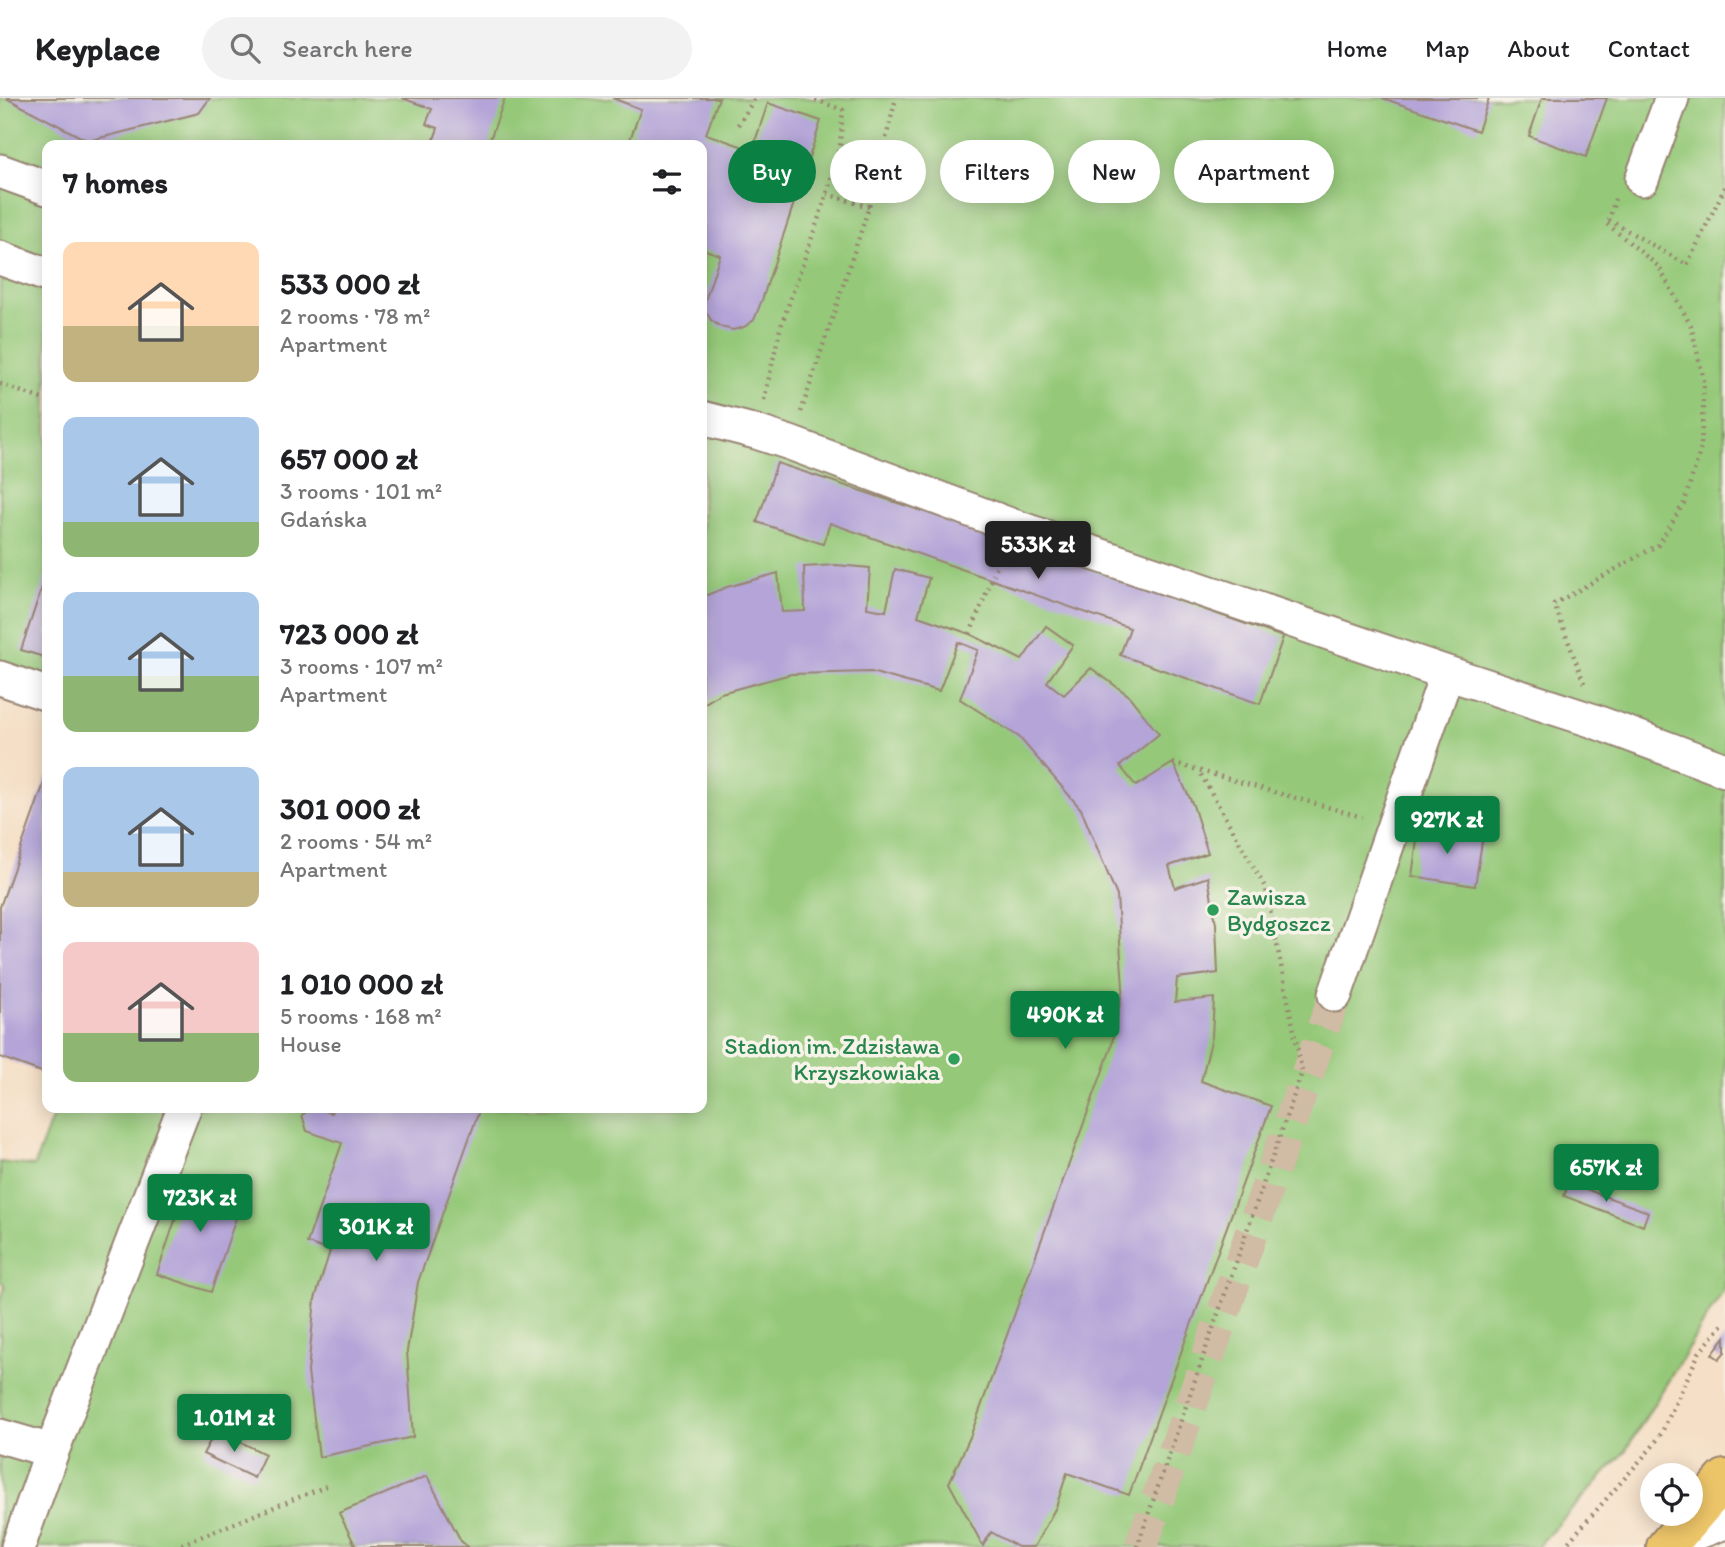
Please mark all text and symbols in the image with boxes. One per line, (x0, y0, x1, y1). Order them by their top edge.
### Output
search box (202, 17, 692, 80)
text: Keyplace (35, 29, 160, 68)
icon: search (226, 29, 264, 67)
text: Search here (282, 32, 413, 64)
text: Home (1327, 34, 1387, 63)
text: Map (1425, 34, 1469, 63)
text: About (1507, 34, 1570, 63)
text: Contact (1608, 34, 1690, 63)
chip: Buy (728, 140, 816, 203)
chip: Rent (830, 140, 926, 203)
chip: Filters (940, 140, 1054, 203)
chip: New (1068, 140, 1160, 203)
chip: Apartment (1174, 140, 1334, 203)
icon: filters (648, 163, 686, 201)
text: 7 homes (63, 164, 168, 201)
text: 533 000 zł (280, 265, 420, 302)
icon: home (119, 270, 203, 354)
text: 2 rooms · 78 m² (280, 302, 430, 330)
text: Apartment (280, 330, 387, 358)
text: 657 000 zł (280, 440, 418, 477)
icon: home (119, 445, 203, 529)
text: 3 rooms · 101 m² (280, 477, 442, 505)
text: Gdańska (280, 505, 367, 533)
pin: 533K zł (973, 522, 1103, 581)
text: 533K zł (1001, 530, 1075, 558)
text: 723 000 zł (280, 615, 418, 652)
icon: home (119, 620, 203, 704)
text: 3 rooms · 107 m² (280, 652, 443, 680)
text: Apartment (280, 680, 387, 708)
text: 301 000 zł (280, 790, 420, 827)
icon: home (119, 795, 203, 879)
pin: 927K zł (1382, 796, 1512, 856)
text: 927K zł (1411, 805, 1483, 833)
text: 2 rooms · 54 m² (280, 827, 432, 855)
text: Apartment (280, 855, 387, 883)
place label: Zawisza Bydgoszcz (1227, 883, 1331, 937)
marker: Zawisza Bydgoszcz (1205, 902, 1221, 918)
text: 1 010 000 zł (280, 965, 443, 1002)
icon: home (119, 970, 203, 1054)
pin: 490K zł (1000, 992, 1130, 1051)
text: 490K zł (1026, 1000, 1104, 1028)
text: 5 rooms · 168 m² (280, 1002, 442, 1030)
text: House (280, 1030, 342, 1058)
place label: Stadion im. Zdzisława Krzyszkowiaka (725, 1032, 940, 1086)
marker: Stadion im. Zdzisława Krzyszkowiaka (946, 1051, 962, 1067)
pin: 657K zł (1541, 1144, 1671, 1204)
text: 657K zł (1570, 1153, 1642, 1181)
pin: 723K zł (135, 1174, 265, 1234)
text: 723K zł (163, 1183, 237, 1211)
pin: 301K zł (311, 1204, 441, 1263)
text: 301K zł (339, 1212, 413, 1240)
pin: 1.01M zł (162, 1394, 306, 1454)
text: 1.01M zł (193, 1403, 275, 1431)
map controls (1640, 1463, 1703, 1526)
button: locate (1640, 1463, 1703, 1526)

